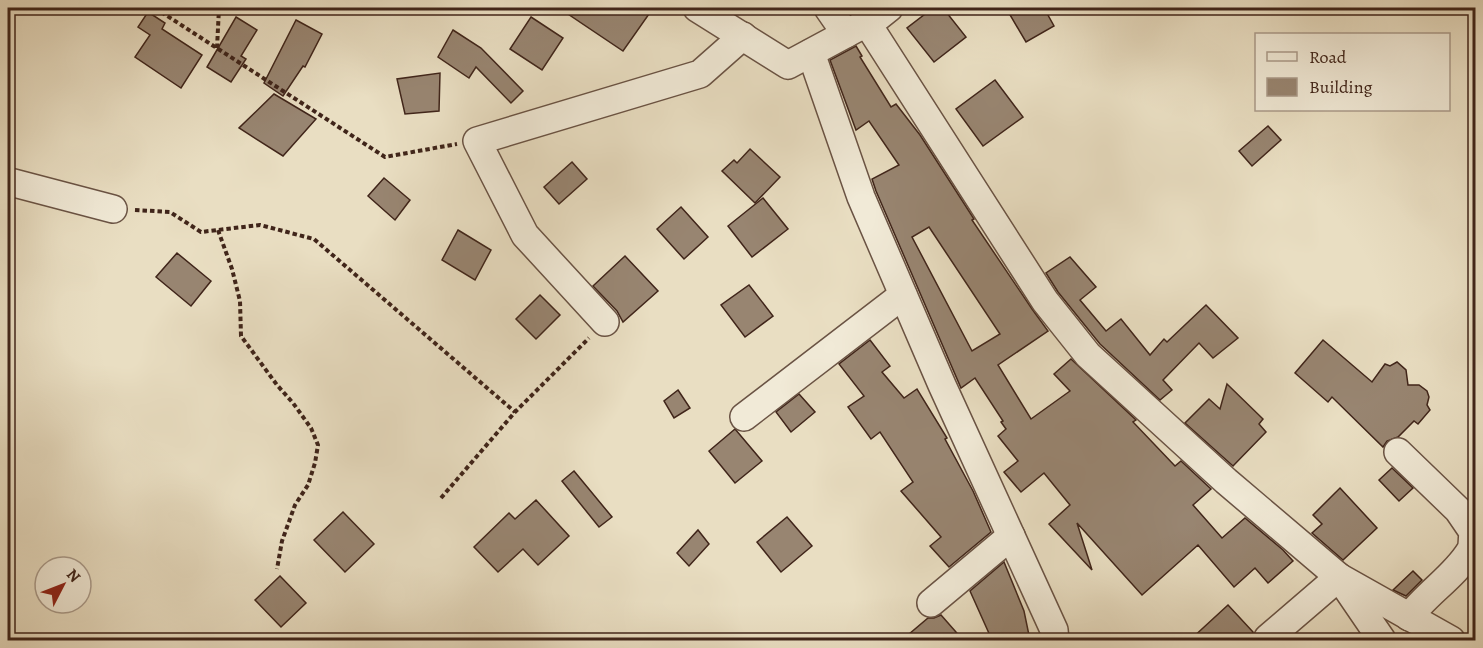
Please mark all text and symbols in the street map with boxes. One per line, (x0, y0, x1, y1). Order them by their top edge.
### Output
legend (1255, 33, 1450, 111)
text: Road (1309, 45, 1347, 69)
text: Building (1309, 75, 1373, 99)
north arrow (33, 555, 93, 615)
text: N (61, 564, 86, 588)

